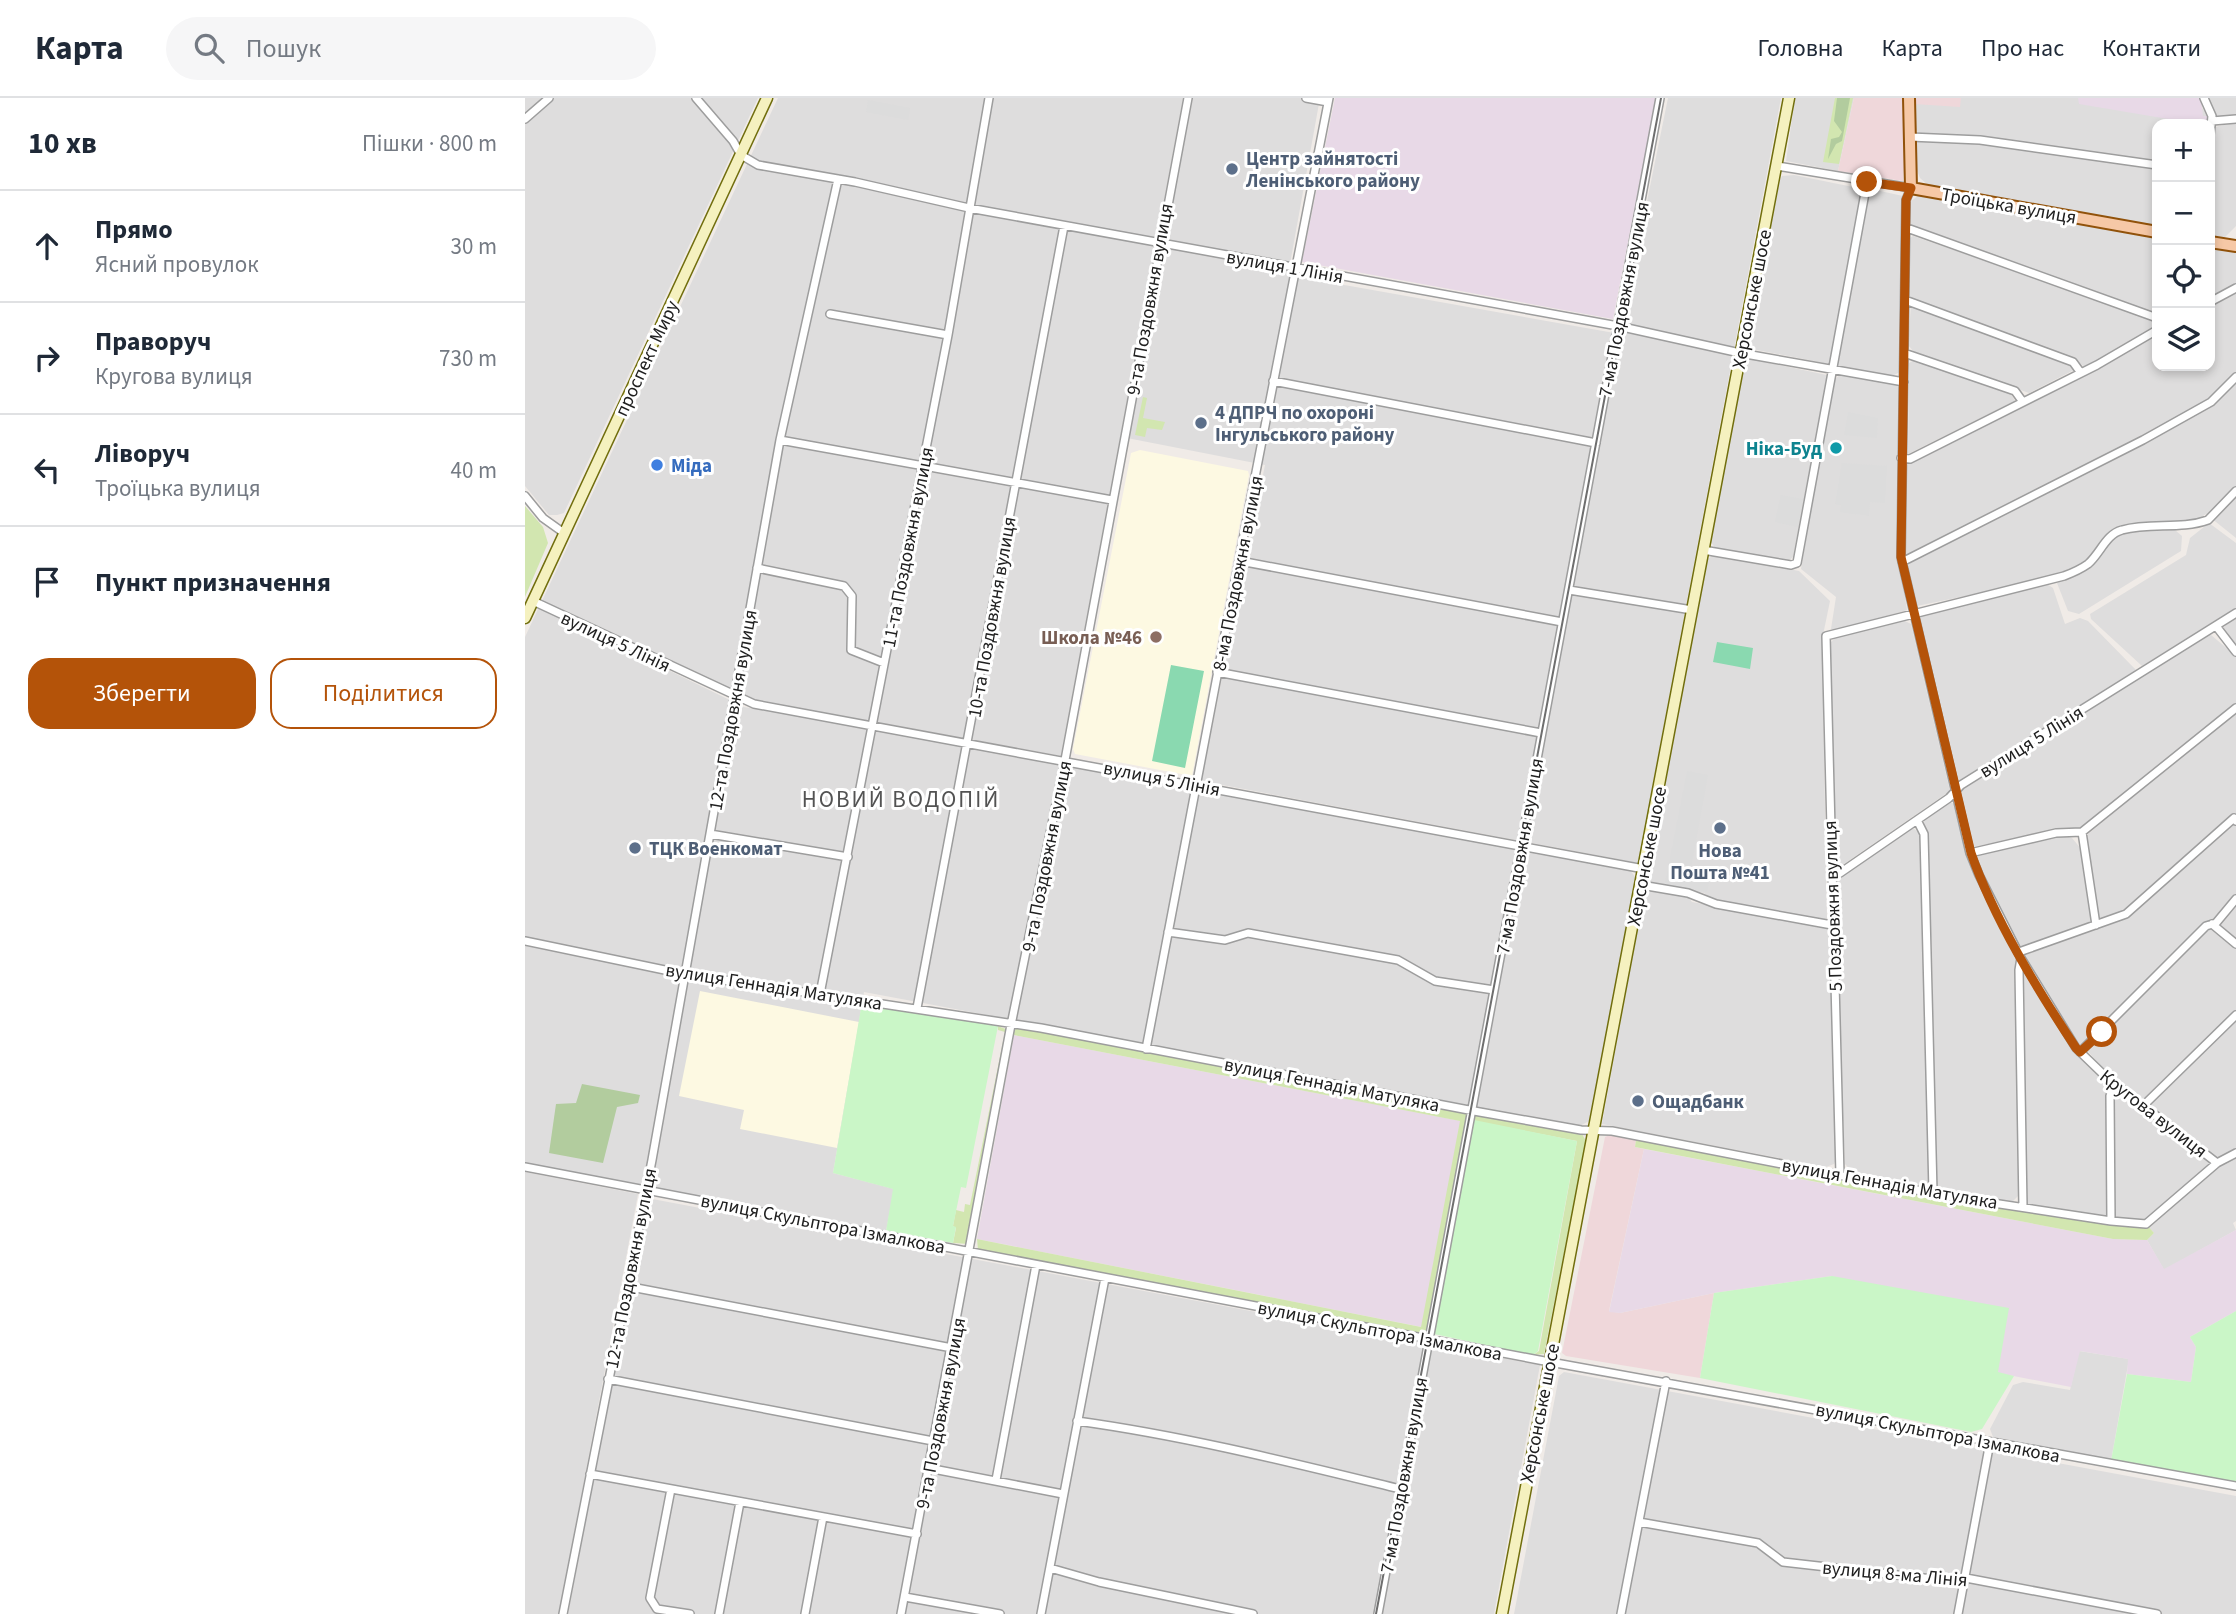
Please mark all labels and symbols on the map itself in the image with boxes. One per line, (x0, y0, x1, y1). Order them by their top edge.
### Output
place label: Центр зайнятості Ленінського району (1245, 146, 1420, 195)
marker: Центр зайнятості Ленінського району (1224, 161, 1240, 177)
route end (1851, 166, 1882, 197)
street label: Троїцька вулиця (1939, 181, 2078, 232)
street label: 7-ма Поздовжня вулиця (1592, 199, 1657, 399)
street label: 9-та Поздовжня вулиця (1120, 201, 1181, 397)
street label: Херсонське шосе (1726, 227, 1779, 371)
street label: вулиця 1 Лінія (1224, 244, 1345, 291)
street label: проспект Миру (609, 296, 686, 421)
place label: 4 ДПРЧ по охороні Інгульського району (1215, 400, 1394, 449)
marker: 4 ДПРЧ по охороні Інгульського району (1193, 415, 1209, 431)
place label: Ніка-Буд (1746, 436, 1822, 463)
marker: Ніка-Буд (1828, 440, 1844, 456)
street label: 11-та Поздовжня вулиця (876, 445, 941, 650)
place label: Міда (671, 453, 712, 480)
marker: Міда (649, 457, 665, 473)
street label: 8-ма Поздовжня вулиця (1206, 473, 1271, 673)
street label: 10-та Поздовжня вулиця (961, 515, 1023, 720)
street label: вулиця 5 Лінія (556, 605, 675, 680)
street label: 12-та Поздовжня вулиця (702, 608, 764, 813)
place label: Школа №46 (1041, 625, 1142, 652)
marker: Школа №46 (1148, 629, 1164, 645)
street label: вулиця 5 Лінія (1974, 699, 2089, 785)
street label: вулиця 5 Лінія (1101, 755, 1222, 804)
street label: 7-ма Поздовжня вулиця (1490, 756, 1551, 956)
street label: 9-та Поздовжня вулиця (1016, 758, 1079, 954)
district label: НОВИЙ ВОДОПІЙ (802, 783, 1000, 816)
street label: Херсонське шосе (1621, 784, 1674, 928)
marker: Нова Пошта №41 (1712, 820, 1728, 836)
street label: 5 Поздовжня вулиця (1817, 820, 1850, 992)
place label: ТЦК Военкомат (649, 836, 783, 863)
place label: Нова Пошта №41 (1670, 838, 1770, 887)
marker: ТЦК Военкомат (627, 840, 643, 856)
street label: вулиця Геннадія Матуляка (664, 957, 884, 1018)
route start (2086, 1016, 2117, 1047)
street label: вулиця Геннадія Матуляка (1222, 1051, 1442, 1120)
street label: Кругова вулиця (2093, 1063, 2213, 1165)
place label: Ощадбанк (1652, 1089, 1745, 1116)
marker: Ощадбанк (1630, 1093, 1646, 1109)
street label: вулиця Геннадія Матуляка (1780, 1152, 2000, 1217)
street label: 12-та Поздовжня вулиця (599, 1166, 664, 1371)
street label: вулиця Скульптора Ізмалкова (698, 1188, 947, 1261)
street label: вулиця Скульптора Ізмалкова (1255, 1295, 1504, 1368)
street label: 9-та Поздовжня вулиця (910, 1315, 973, 1511)
street label: Херсонське шосе (1514, 1341, 1567, 1485)
street label: 7-ма Поздовжня вулиця (1374, 1375, 1435, 1575)
street label: вулиця Скульптора Ізмалкова (1813, 1397, 2062, 1470)
street label: вулиця 8-ма Лінія (1821, 1555, 1969, 1594)

